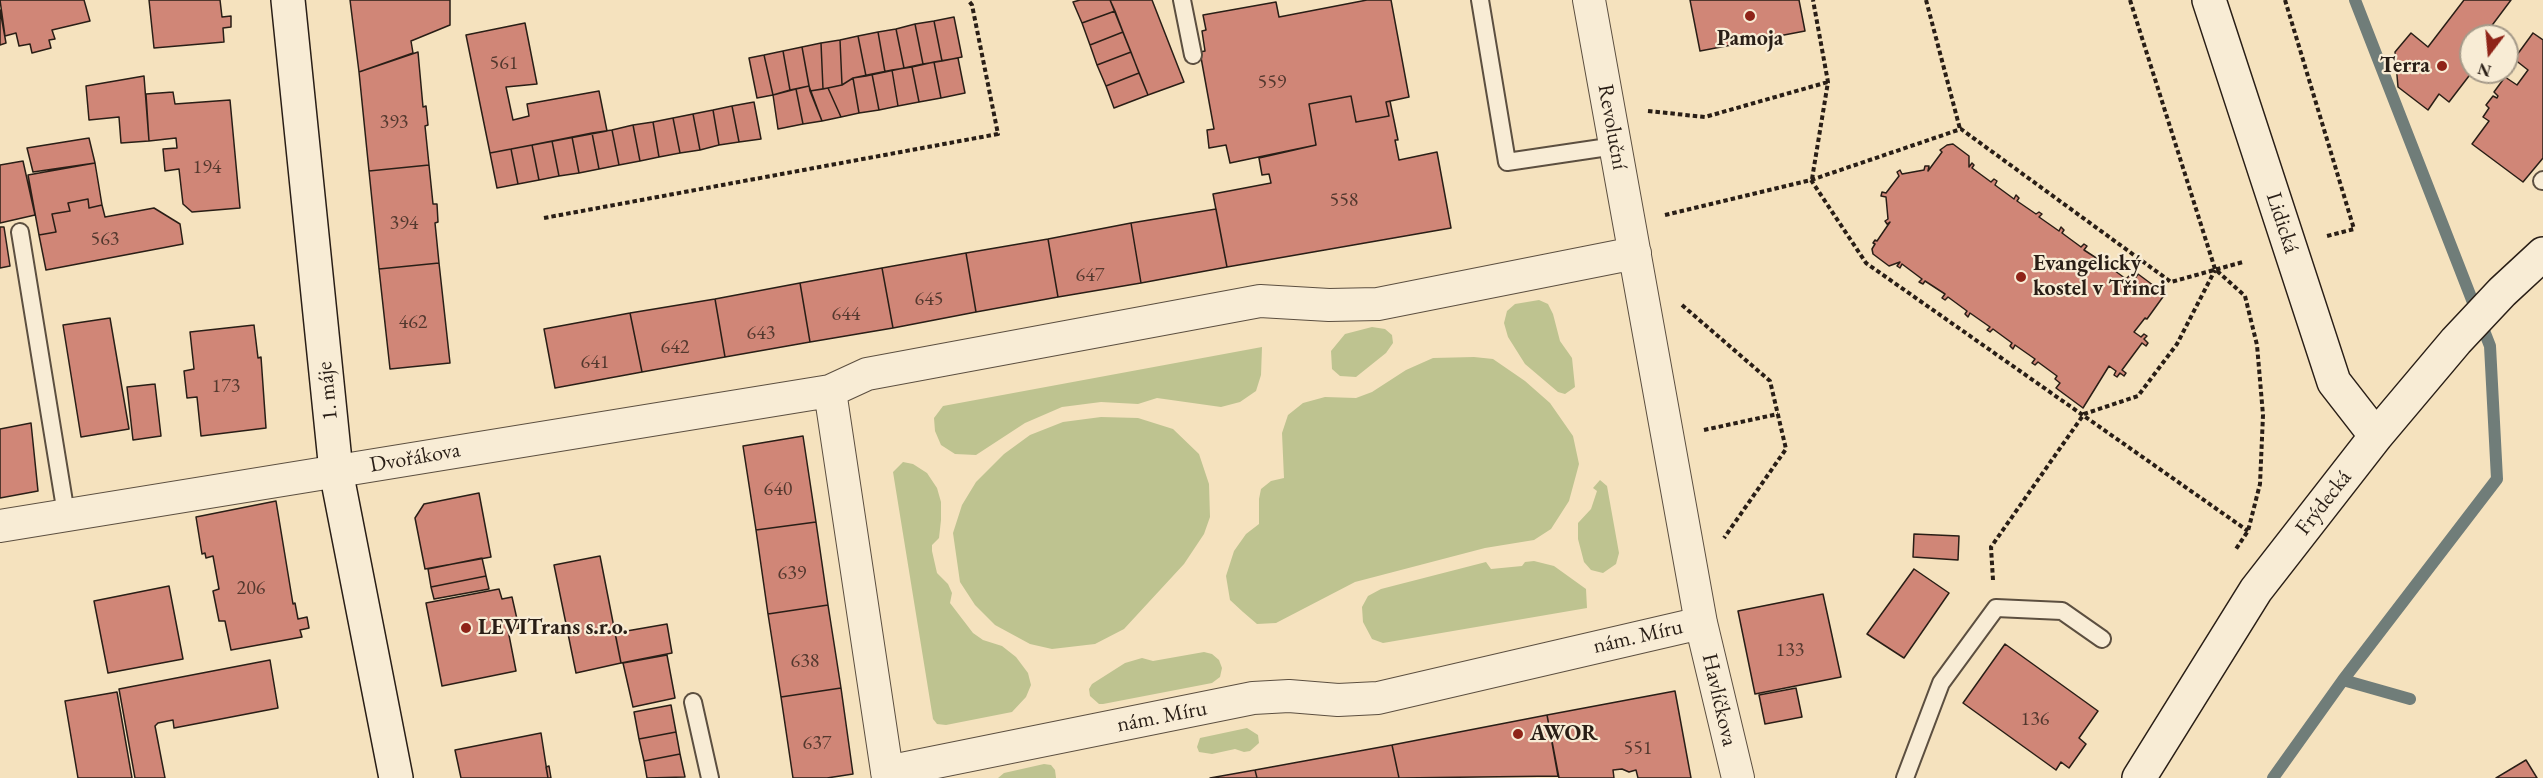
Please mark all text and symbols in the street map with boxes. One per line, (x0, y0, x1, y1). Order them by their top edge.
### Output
marker: Pamoja (1743, 9, 1757, 23)
north arrow (2459, 24, 2519, 84)
place label: Pamoja (1717, 26, 1783, 52)
house number: 561 (490, 52, 518, 76)
place label: Terra (2380, 53, 2430, 79)
text: N (2475, 58, 2494, 82)
marker: Terra (2435, 59, 2449, 73)
house number: 559 (1258, 71, 1286, 95)
street label: Revoluční (1591, 82, 1633, 172)
house number: 393 (380, 111, 408, 135)
house number: 194 (193, 156, 221, 180)
house number: 558 (1330, 189, 1358, 213)
street label: Lidická (2260, 189, 2304, 257)
house number: 394 (390, 212, 418, 236)
house number: 563 (91, 228, 119, 252)
place label: Evangelický kostel v Třinci (2033, 251, 2166, 302)
house number: 647 (1076, 264, 1104, 288)
marker: Evangelický kostel v Třinci (2014, 270, 2028, 284)
house number: 645 (915, 288, 943, 312)
house number: 644 (832, 303, 860, 327)
house number: 462 (399, 311, 427, 335)
house number: 643 (747, 322, 775, 346)
house number: 642 (661, 336, 689, 360)
house number: 641 (581, 351, 609, 375)
street label: 1. máje (312, 360, 344, 422)
house number: 173 (212, 375, 240, 399)
street label: Dvořákova (368, 437, 462, 479)
street label: Frýdecká (2290, 465, 2358, 541)
house number: 640 (764, 478, 792, 502)
house number: 639 (778, 562, 806, 586)
house number: 206 (237, 577, 265, 601)
street label: nám. Míru (1591, 614, 1685, 660)
place label: LEVITrans s.r.o. (478, 615, 628, 641)
marker: LEVITrans s.r.o. (459, 621, 473, 635)
house number: 133 (1776, 639, 1804, 663)
house number: 638 (791, 650, 819, 674)
street label: Havlíčkova (1696, 651, 1742, 749)
street label: nám. Míru (1115, 695, 1209, 739)
house number: 136 (2021, 708, 2049, 732)
place label: AWOR (1530, 721, 1598, 747)
marker: AWOR (1511, 727, 1525, 741)
house number: 637 (803, 732, 831, 756)
house number: 551 (1624, 737, 1652, 761)

